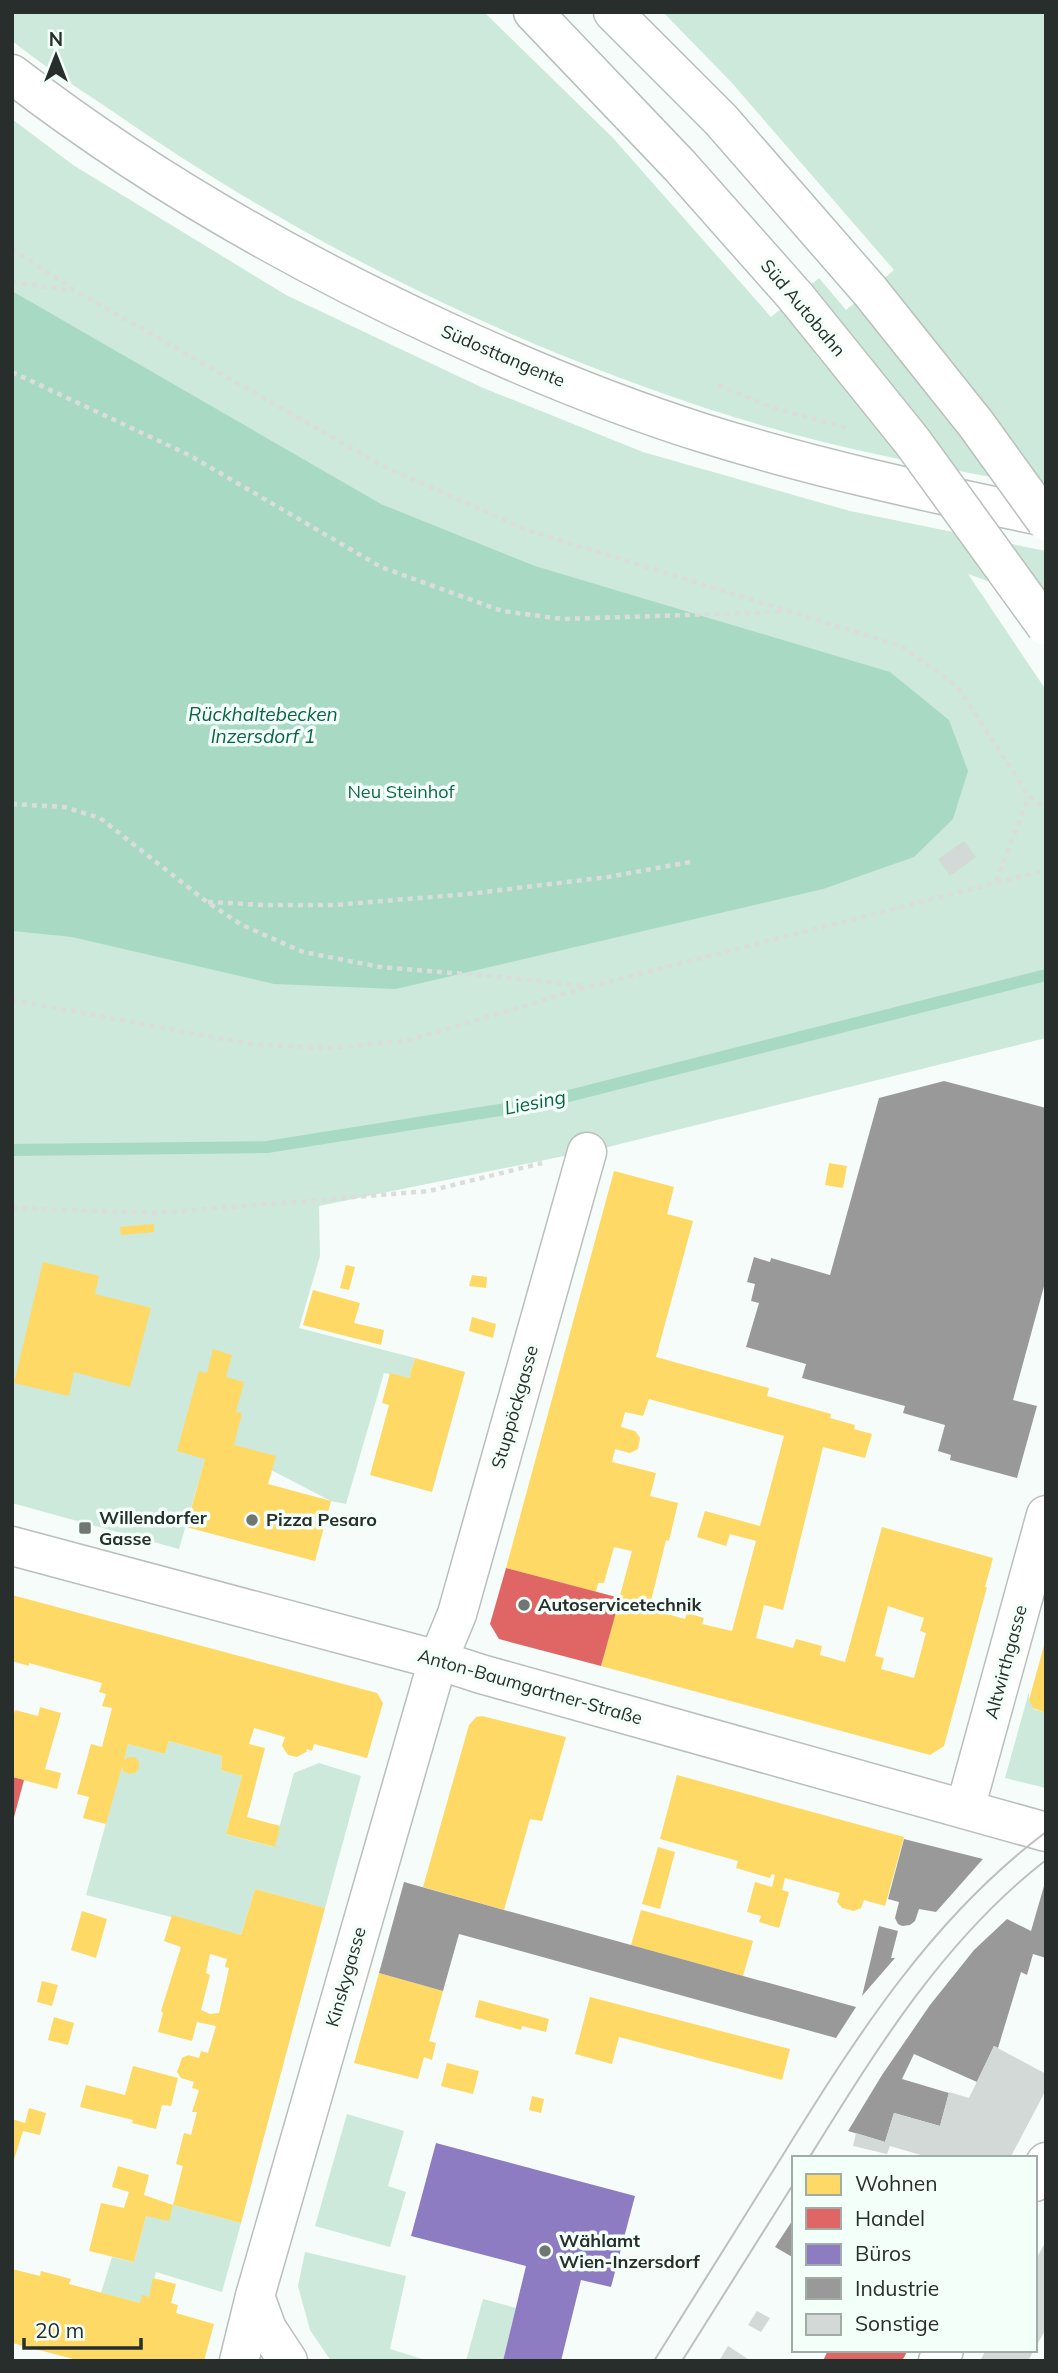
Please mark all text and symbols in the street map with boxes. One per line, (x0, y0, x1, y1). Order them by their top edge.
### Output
north arrow (21, 21, 91, 91)
text: N (49, 27, 63, 51)
street label: Süd Autobahn (756, 254, 851, 361)
street label: Südosttangente (438, 319, 569, 392)
water label: Rückhaltebecken Inzersdorf 1 (188, 702, 338, 748)
park label: Neu Steinhof (347, 780, 455, 803)
water label: Liesing (502, 1084, 568, 1120)
street label: Stuppöckgasse (486, 1343, 543, 1471)
place label: Willendorfer Gasse (99, 1506, 208, 1550)
place label: Pizza Pesaro (266, 1508, 377, 1531)
marker: Pizza Pesaro (244, 1512, 260, 1528)
marker: Willendorfer Gasse (77, 1520, 93, 1536)
place label: Autoservicetechnik (538, 1593, 702, 1616)
marker: Autoservicetechnik (516, 1597, 532, 1613)
street label: Altwirthgasse (979, 1602, 1032, 1721)
street label: Anton-Baumgartner-Straße (415, 1643, 645, 1730)
street label: Kinskygasse (320, 1924, 371, 2029)
legend (792, 2156, 1037, 2352)
text: Wohnen (855, 2170, 937, 2196)
text: Handel (855, 2205, 925, 2231)
place label: Wählamt Wien-Inzersdorf (559, 2229, 700, 2273)
text: Büros (855, 2240, 911, 2266)
marker: Wählamt Wien-Inzersdorf (537, 2243, 553, 2259)
text: Industrie (855, 2275, 939, 2301)
scale bar (24, 2306, 142, 2350)
text: Sonstige (855, 2310, 939, 2336)
text: 20 m (35, 2317, 84, 2343)

